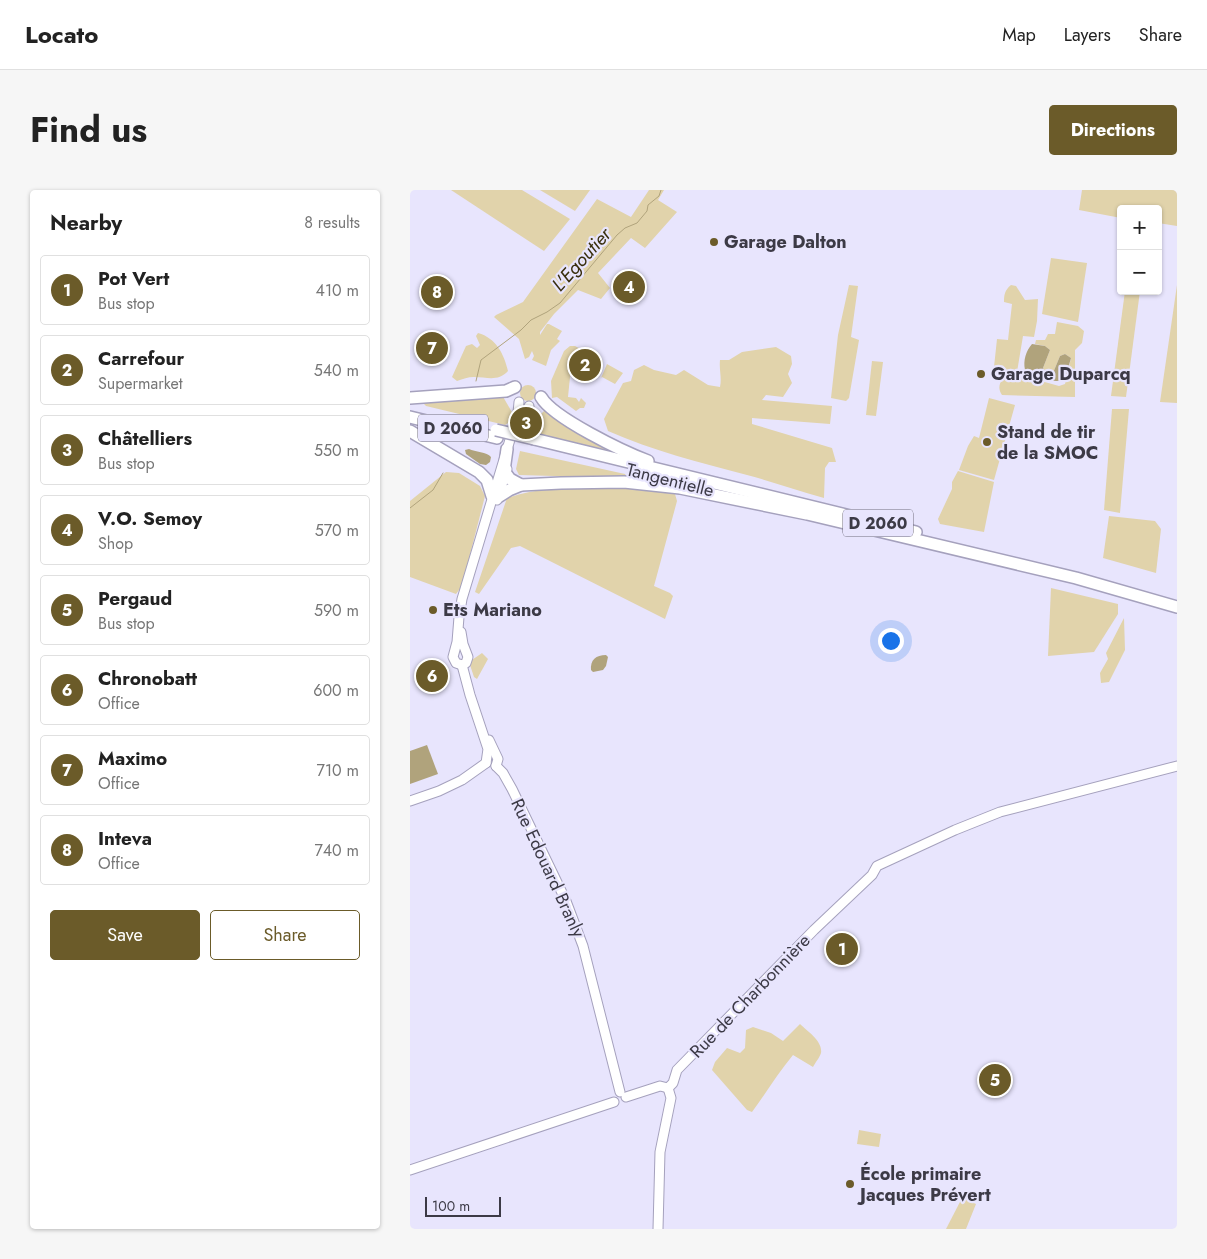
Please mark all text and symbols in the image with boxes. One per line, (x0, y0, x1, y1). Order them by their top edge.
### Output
text: Locato (25, 17, 98, 52)
text: Map (1002, 22, 1036, 48)
text: Layers (1064, 22, 1111, 48)
text: Share (1139, 22, 1182, 48)
text: Find us (30, 105, 147, 155)
button: Directions (1049, 105, 1177, 155)
map controls (1117, 205, 1162, 295)
button: + (1117, 205, 1162, 250)
text: Nearby (50, 208, 122, 238)
text: 8 results (304, 211, 360, 234)
water label: L'Egoutier (545, 220, 618, 297)
place label: Garage Dalton (724, 229, 847, 255)
marker: Garage Dalton (708, 236, 720, 248)
button: − (1117, 250, 1162, 295)
text: Pot Vert (98, 265, 169, 292)
pin: 4 (613, 268, 645, 306)
pin: 8 (421, 273, 453, 311)
text: 1 (63, 279, 71, 302)
text: 410 m (316, 279, 359, 302)
text: Bus stop (98, 292, 155, 315)
pin: 7 (416, 329, 448, 367)
text: Carrefour (98, 345, 184, 372)
pin: 2 (569, 346, 601, 384)
text: 2 (62, 359, 72, 382)
text: 540 m (314, 359, 359, 382)
place label: Garage Duparcq (991, 361, 1131, 387)
marker: Garage Duparcq (975, 368, 987, 380)
text: Supermarket (98, 372, 183, 395)
pin: 3 (510, 404, 542, 442)
road number: D 2060 (418, 414, 488, 442)
place label: Stand de tir de la SMOC (997, 419, 1098, 466)
text: Châtelliers (98, 425, 192, 452)
marker: Stand de tir de la SMOC (981, 436, 993, 448)
text: 3 (62, 439, 72, 462)
text: 550 m (314, 439, 359, 462)
text: Bus stop (98, 452, 155, 475)
street label: Tangentielle (623, 457, 717, 503)
text: V.O. Semoy (98, 505, 202, 532)
road number: D 2060 (843, 509, 913, 536)
text: 4 (61, 519, 73, 542)
text: 570 m (315, 519, 359, 542)
text: Shop (98, 532, 133, 555)
text: Pergaud (98, 585, 172, 612)
place label: Ets Mariano (443, 597, 542, 623)
text: 5 (62, 599, 72, 622)
text: 590 m (314, 599, 359, 622)
marker: Ets Mariano (427, 604, 439, 616)
text: Bus stop (98, 612, 155, 635)
your location (878, 628, 904, 654)
pin: 6 (416, 657, 448, 695)
text: Chronobatt (98, 665, 197, 692)
text: 6 (62, 679, 72, 702)
text: 600 m (313, 679, 359, 702)
text: Office (98, 692, 140, 715)
text: Maximo (98, 745, 167, 772)
text: 7 (62, 759, 72, 782)
text: 710 m (317, 759, 359, 782)
text: Office (98, 772, 140, 795)
street label: Rue Edouard Branly (504, 794, 592, 942)
text: Inteva (98, 825, 152, 852)
text: 8 (62, 839, 72, 862)
text: 740 m (314, 839, 359, 862)
text: Office (98, 852, 140, 875)
button: Save (50, 910, 200, 960)
button: Share (210, 910, 360, 960)
street label: Rue de Charbonnière (684, 928, 816, 1064)
pin: 1 (826, 930, 858, 968)
pin: 5 (979, 1061, 1011, 1099)
place label: École primaire Jacques Prévert (857, 1161, 991, 1208)
marker: École primaire Jacques Prévert (844, 1178, 856, 1190)
scale bar (425, 1194, 501, 1217)
text: 100 m (432, 1196, 470, 1216)

